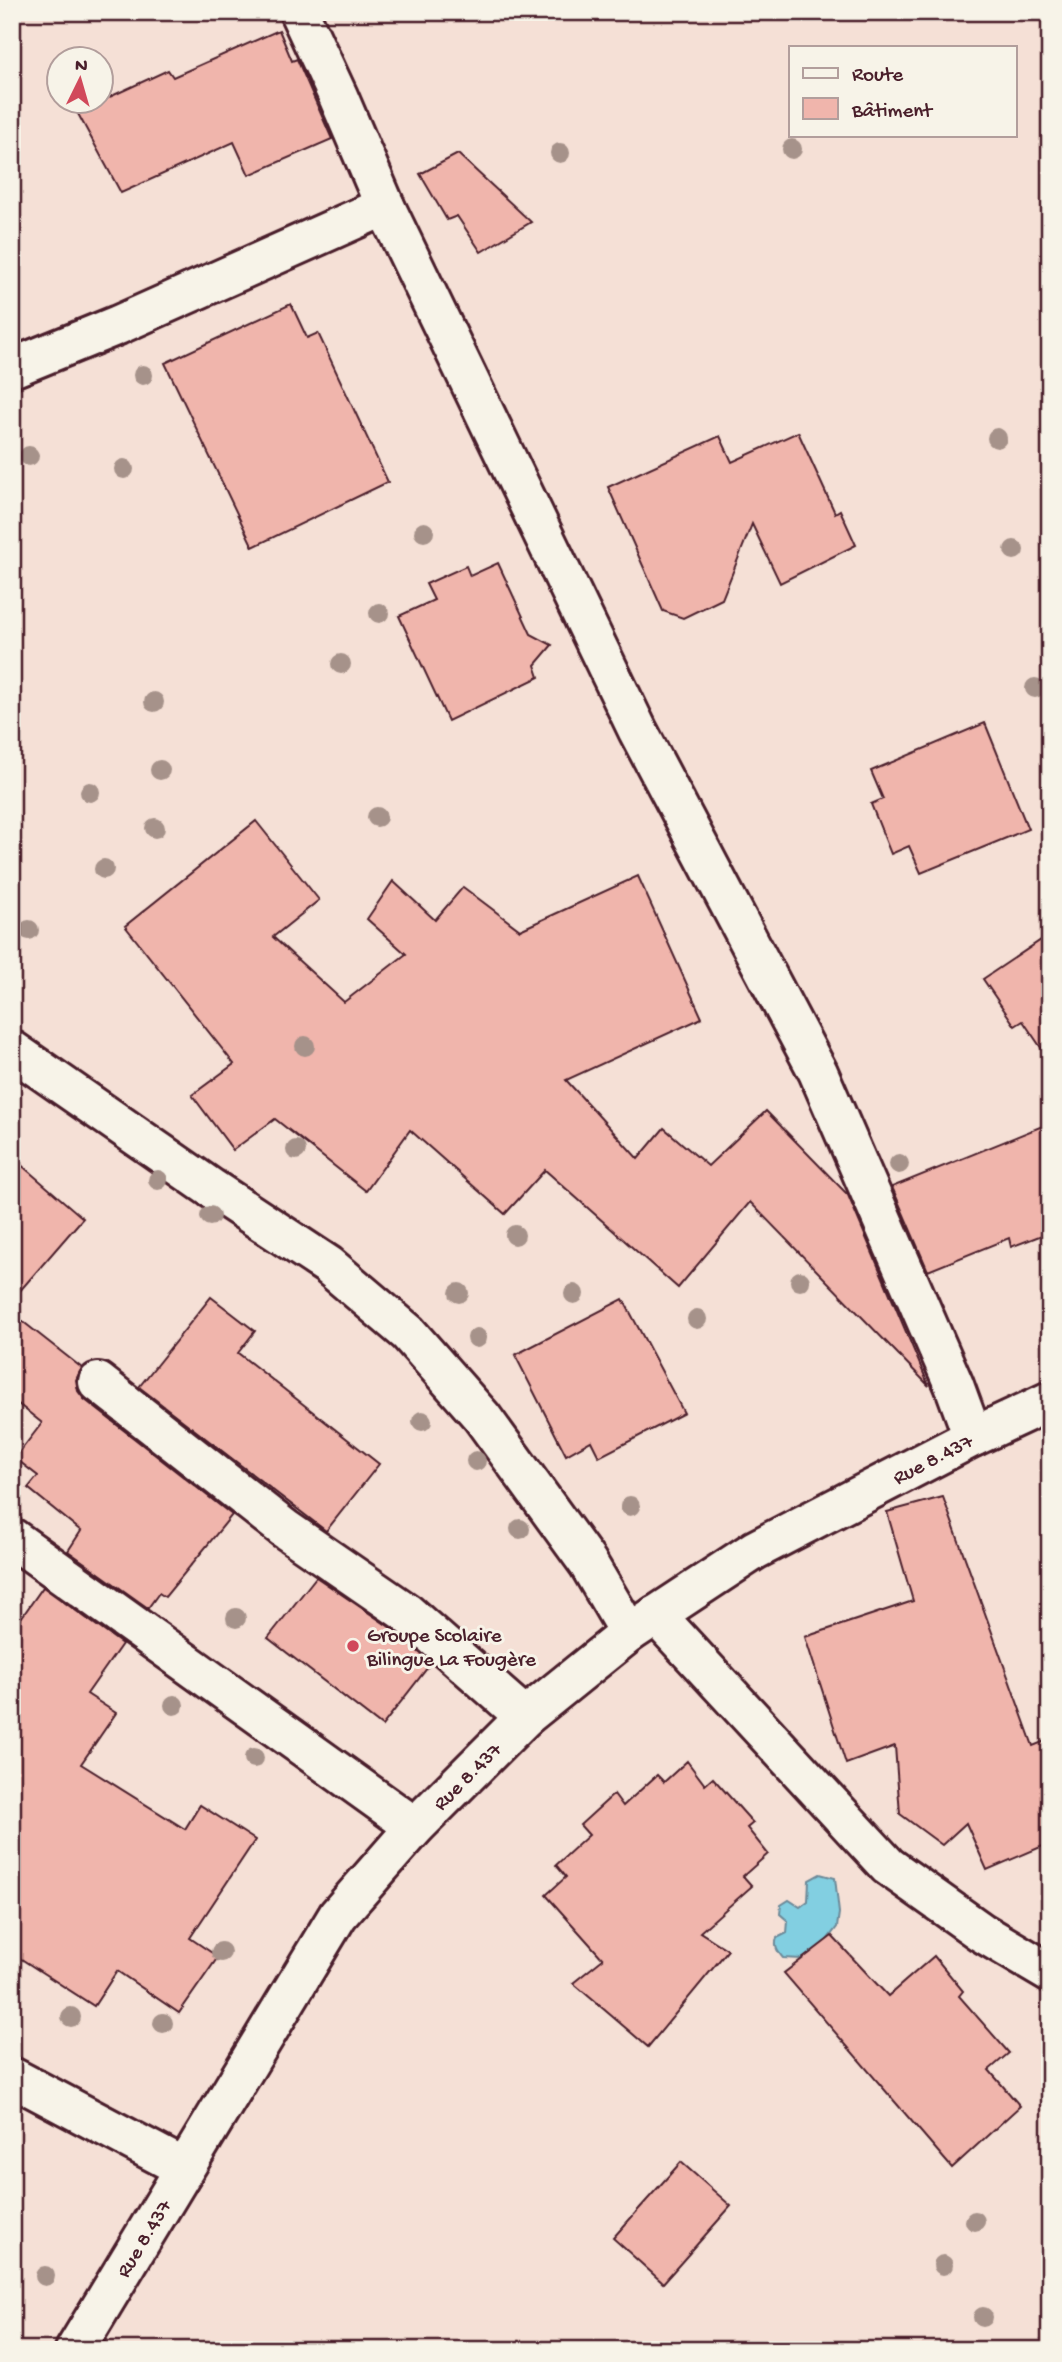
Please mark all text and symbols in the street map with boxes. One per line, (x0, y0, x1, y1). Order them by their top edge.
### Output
north arrow (46, 46, 116, 116)
legend (789, 46, 1016, 136)
text: N (74, 55, 88, 79)
text: Route (852, 64, 904, 89)
text: Bâtiment (851, 100, 934, 125)
street label: Rue 8.437 (890, 1430, 979, 1492)
place label: Groupe Scolaire Bilingue La Fougère (366, 1625, 537, 1674)
marker: Groupe Scolaire Bilingue La Fougère (345, 1638, 361, 1654)
street label: Rue 8.437 (429, 1738, 509, 1817)
street label: Rue 8.437 (113, 2195, 179, 2283)

